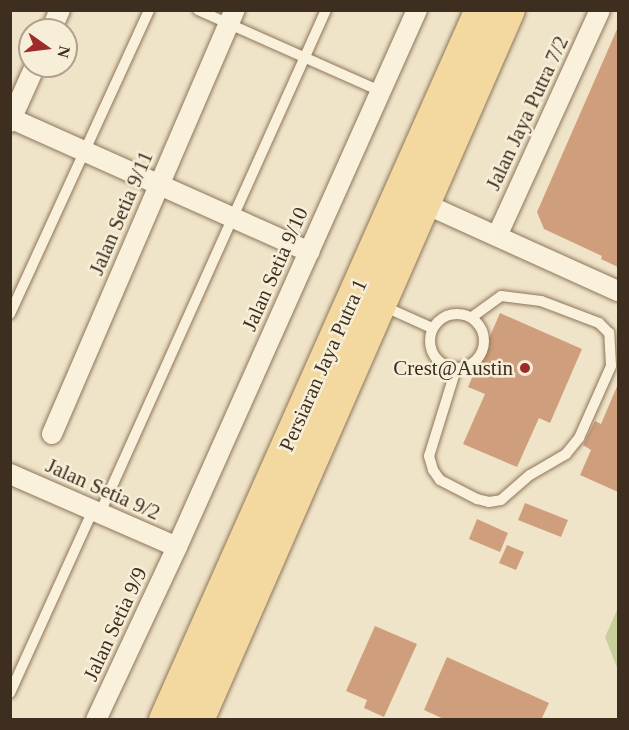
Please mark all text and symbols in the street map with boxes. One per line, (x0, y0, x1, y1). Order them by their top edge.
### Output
north arrow (18, 18, 78, 78)
street label: Jalan Jaya Putra 7/2 (480, 32, 574, 194)
text: N (54, 44, 74, 60)
street label: Jalan Setia 9/11 (84, 147, 158, 279)
street label: Jalan Setia 9/10 (236, 203, 314, 335)
street label: Persiaran Jaya Putra 1 (274, 275, 372, 455)
place label: Crest@Austin (393, 355, 513, 381)
marker: Crest@Austin (518, 361, 532, 375)
street label: Jalan Setia 9/2 (42, 453, 164, 525)
street label: Jalan Setia 9/9 (78, 563, 152, 685)

